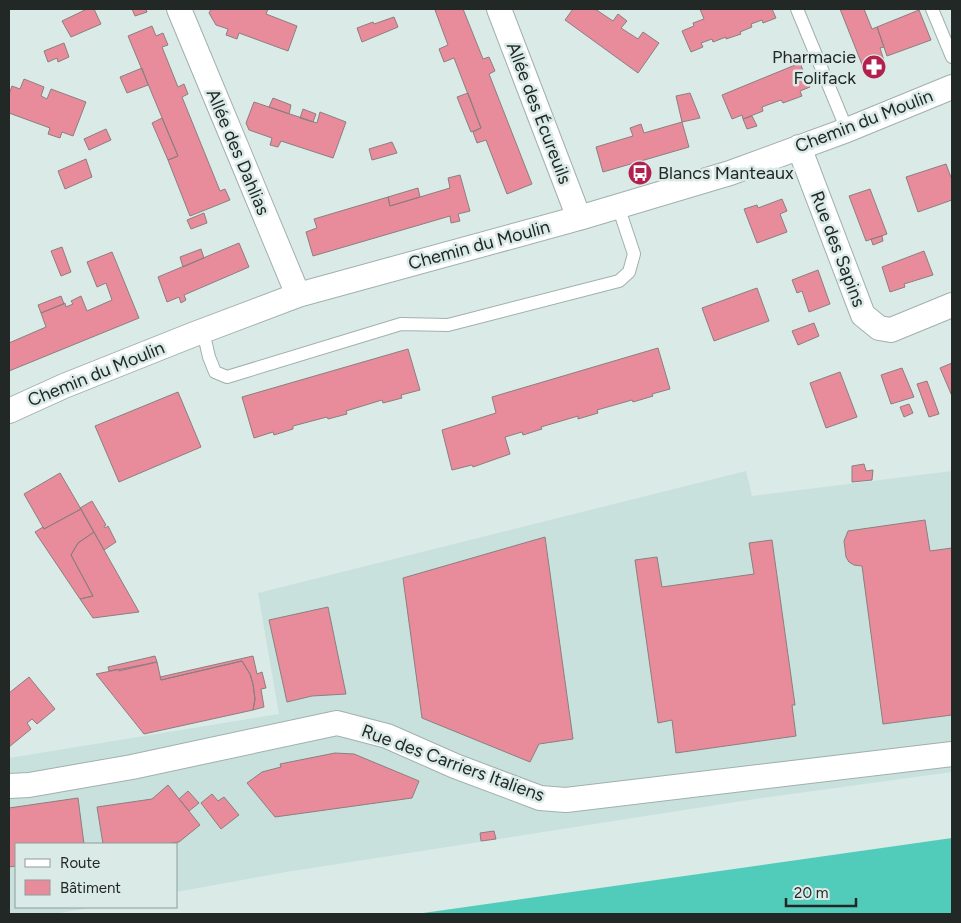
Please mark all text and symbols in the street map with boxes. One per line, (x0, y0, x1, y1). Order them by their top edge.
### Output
street label: Allée des Écureuils (502, 39, 576, 187)
place label: Pharmacie Folifack (772, 46, 856, 89)
pharmacy icon: Pharmacie Folifack (861, 54, 887, 80)
street label: Chemin du Moulin (792, 85, 936, 157)
street label: Allée des Dahlias (202, 86, 274, 218)
bus stop icon: Blancs Manteaux (627, 160, 653, 186)
place label: Blancs Manteaux (658, 162, 794, 184)
street label: Rue des Sapins (806, 188, 870, 310)
street label: Chemin du Moulin (406, 216, 552, 274)
street label: Chemin du Moulin (24, 336, 168, 412)
street label: Rue des Carriers Italiens (358, 720, 548, 806)
legend (15, 843, 178, 908)
text: Route (60, 854, 100, 872)
scale bar (786, 876, 856, 908)
text: Bâtiment (60, 879, 121, 897)
text: 20 m (794, 884, 828, 902)

